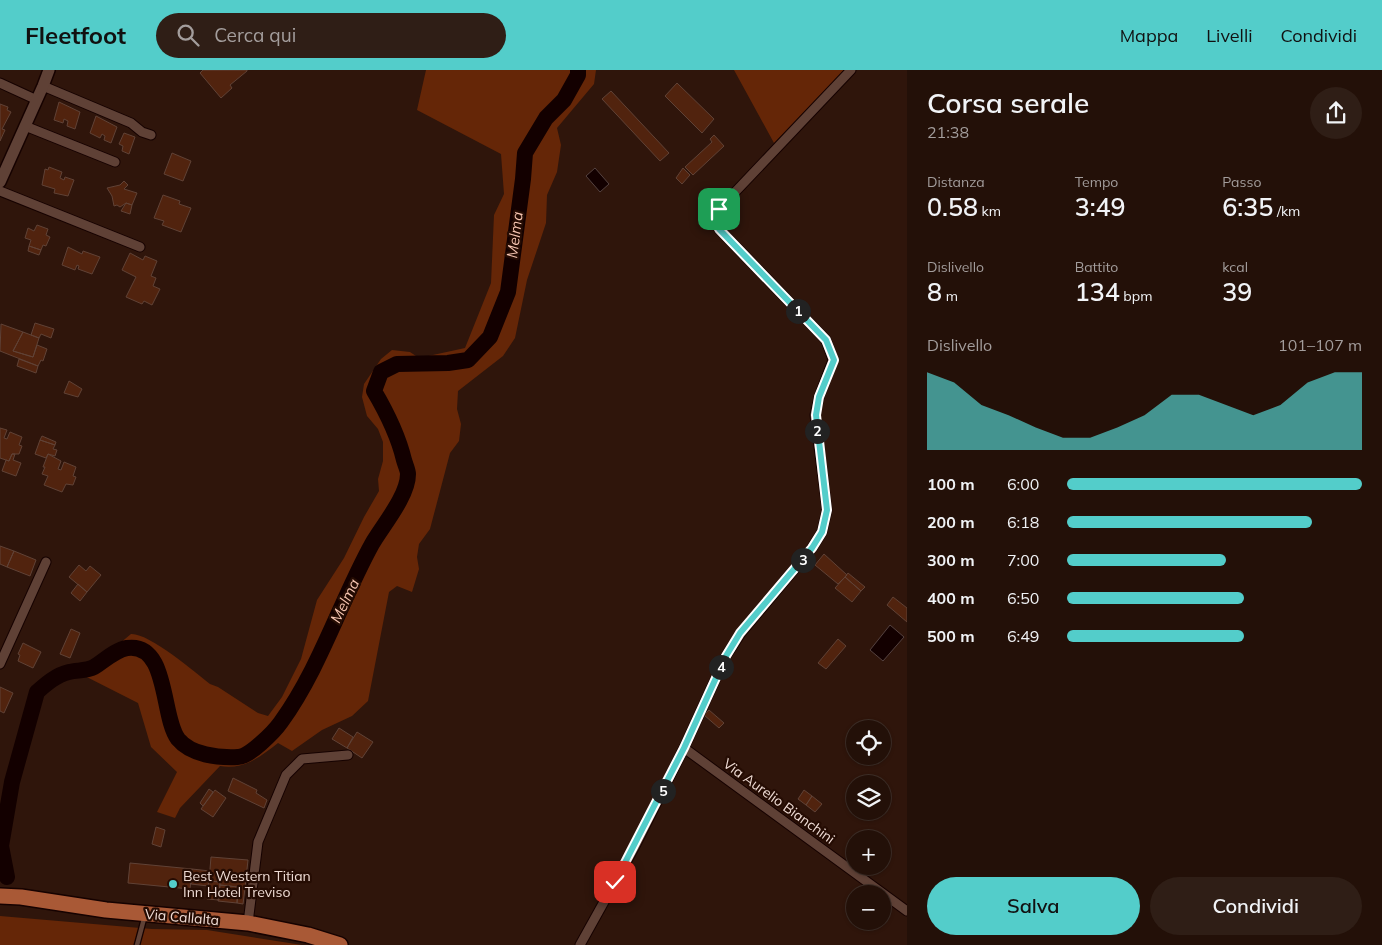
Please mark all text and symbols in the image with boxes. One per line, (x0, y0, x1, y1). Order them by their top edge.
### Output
search box (156, 13, 506, 58)
text: Fleetfoot (25, 20, 126, 50)
icon: search (174, 21, 202, 49)
text: Cerca qui (214, 23, 296, 47)
text: Mappa (1120, 24, 1178, 47)
text: Livelli (1206, 24, 1252, 47)
text: Condividi (1280, 24, 1357, 47)
text: Corsa serale (927, 85, 1089, 120)
button: share (1310, 87, 1362, 139)
text: 21:38 (927, 122, 969, 142)
text: Distanza (927, 173, 985, 191)
text: Tempo (1075, 173, 1118, 191)
text: Passo (1222, 173, 1261, 191)
pin (698, 188, 740, 230)
text: 0.58 (927, 191, 978, 222)
text: 3:49 (1075, 191, 1126, 222)
text: 6:35 (1222, 191, 1273, 222)
icon: arrive (705, 195, 733, 223)
text: km (978, 202, 1001, 220)
text: /km (1273, 202, 1300, 220)
water label: Melma (502, 211, 527, 259)
text: Dislivello (927, 258, 984, 276)
text: Battito (1075, 258, 1118, 276)
text: kcal (1222, 258, 1248, 276)
text: 8 (927, 276, 942, 307)
text: 134 (1075, 276, 1120, 307)
text: 39 (1222, 276, 1252, 307)
text: m (942, 287, 958, 305)
text: bpm (1120, 287, 1152, 305)
pin: 1 (786, 298, 810, 324)
text: 1 (794, 302, 803, 320)
text: Dislivello (927, 335, 992, 355)
text: 101–107 m (1278, 335, 1362, 355)
pin: 2 (804, 418, 830, 444)
text: 2 (813, 422, 822, 440)
text: 100 m (927, 474, 975, 494)
text: 6:00 (1007, 474, 1039, 494)
text: 200 m (927, 512, 975, 532)
text: 6:18 (1007, 512, 1039, 532)
pin: 3 (790, 548, 816, 572)
text: 300 m (927, 550, 975, 570)
text: 7:00 (1007, 550, 1039, 570)
text: 3 (799, 551, 808, 569)
water label: Melma (326, 576, 363, 626)
text: 400 m (927, 588, 975, 608)
text: 6:50 (1007, 588, 1039, 608)
text: 500 m (927, 626, 975, 646)
text: 6:49 (1007, 626, 1039, 646)
pin: 4 (708, 654, 734, 680)
text: 4 (717, 658, 726, 676)
map controls (846, 720, 891, 930)
button: locate (846, 720, 891, 765)
street label: Via Aurelio Bianchini (720, 754, 838, 848)
button: layers (846, 775, 891, 820)
pin: 5 (650, 778, 676, 804)
text: 5 (659, 782, 668, 800)
button: + (846, 830, 891, 875)
pin (594, 861, 636, 903)
place label: Best Western Titian Inn Hotel Treviso (183, 867, 311, 901)
icon: check (601, 868, 629, 896)
button: Salva (927, 877, 1140, 935)
button: Condividi (1150, 877, 1362, 935)
marker: Best Western Titian Inn Hotel Treviso (167, 878, 179, 890)
button: − (846, 885, 891, 930)
street label: Via Callalta (144, 905, 220, 929)

